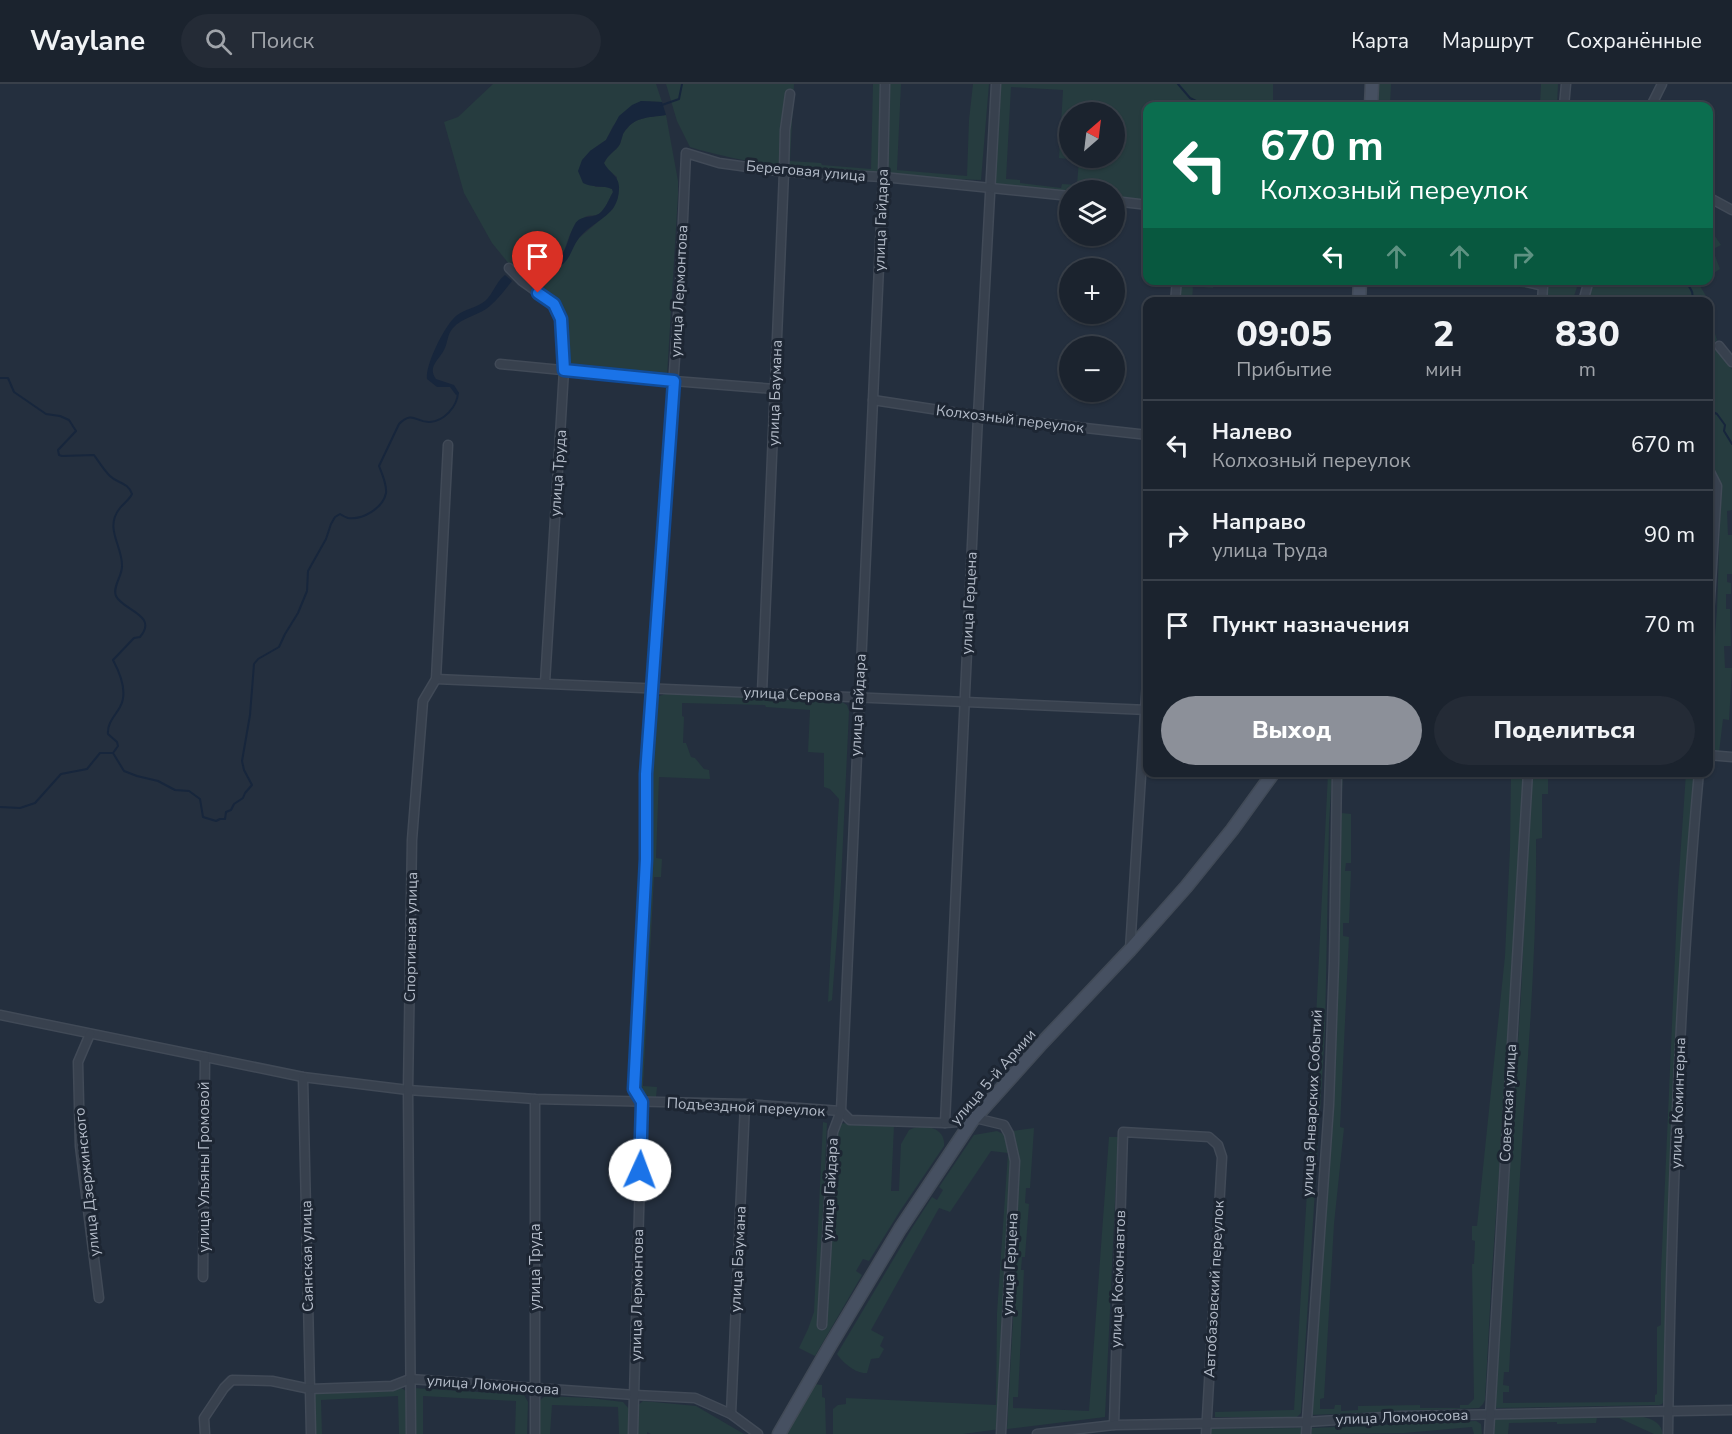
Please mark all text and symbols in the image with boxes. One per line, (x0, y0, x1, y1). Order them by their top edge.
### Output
search box (181, 14, 601, 68)
text: Waylane (30, 22, 145, 60)
icon: search (202, 25, 235, 58)
text: Поиск (250, 26, 314, 56)
text: Карта (1351, 27, 1409, 55)
text: Маршрут (1442, 27, 1533, 55)
text: Сохранённые (1566, 27, 1702, 55)
north arrow (1059, 102, 1125, 168)
map controls (1059, 102, 1125, 402)
text: 670 m (1260, 118, 1384, 175)
icon: left (1161, 126, 1239, 204)
street label: Береговая улица (745, 156, 867, 186)
street label: улица Гайдара (869, 168, 893, 272)
text: Колхозный переулок (1260, 172, 1528, 209)
button: layers (1059, 180, 1125, 246)
street label: улица Лермонтова (666, 224, 692, 358)
pin (512, 231, 563, 293)
icon: arrive (521, 240, 554, 273)
icon: left (1317, 240, 1350, 273)
icon: ahead (1380, 240, 1413, 273)
icon: ahead (1443, 240, 1476, 273)
icon: right (1506, 240, 1539, 273)
button: + (1059, 258, 1125, 324)
text: 09:05 (1236, 310, 1332, 359)
text: 2 (1433, 310, 1454, 359)
text: 830 (1555, 310, 1620, 359)
button: − (1059, 336, 1125, 402)
street label: улица Баумана (763, 339, 787, 447)
text: Прибытие (1236, 356, 1332, 383)
text: мин (1425, 356, 1462, 383)
text: m (1579, 356, 1596, 383)
street label: Колхозный переулок (935, 400, 1085, 438)
text: Налево (1212, 417, 1292, 447)
street label: улица Труда (545, 429, 571, 517)
icon: left (1161, 429, 1194, 462)
text: 670 m (1631, 430, 1695, 460)
text: Колхозный переулок (1212, 447, 1411, 474)
text: Направо (1212, 507, 1306, 537)
icon: right (1161, 519, 1194, 552)
text: 90 m (1644, 520, 1695, 550)
text: улица Труда (1212, 537, 1328, 564)
street label: улица Герцена (956, 551, 982, 655)
icon: arrive (1161, 609, 1194, 642)
text: Пункт назначения (1212, 610, 1410, 640)
text: 70 m (1644, 610, 1695, 640)
street label: улица Гайдара (845, 653, 871, 757)
street label: улица Серова (743, 682, 841, 706)
button: Выход (1161, 696, 1422, 765)
button: Поделиться (1434, 696, 1695, 765)
street label: Спортивная улица (400, 872, 422, 1002)
street label: улица Январских Событий (1297, 1009, 1327, 1197)
street label: улица 5-й Армии (946, 1025, 1040, 1129)
street label: улица Коминтерна (1666, 1037, 1690, 1169)
street label: Советская улица (1495, 1043, 1521, 1163)
street label: улица Ульяны Громовой (194, 1082, 214, 1252)
street label: Подъездной переулок (666, 1093, 826, 1121)
street label: улица Дзержинского (69, 1107, 105, 1257)
street label: улица Гайдара (817, 1137, 843, 1241)
position arrow (608, 1138, 672, 1202)
street label: Саянская улица (296, 1200, 318, 1312)
street label: Автобазовский переулок (1199, 1200, 1229, 1378)
street label: улица Баумана (725, 1205, 751, 1313)
street label: улица Космонавтов (1106, 1210, 1130, 1348)
street label: улица Герцена (997, 1212, 1023, 1316)
street label: улица Труда (525, 1223, 545, 1311)
street label: улица Лермонтова (626, 1229, 648, 1361)
street label: улица Ломоносова (426, 1370, 560, 1400)
street label: улица Ломоносова (1335, 1405, 1469, 1429)

